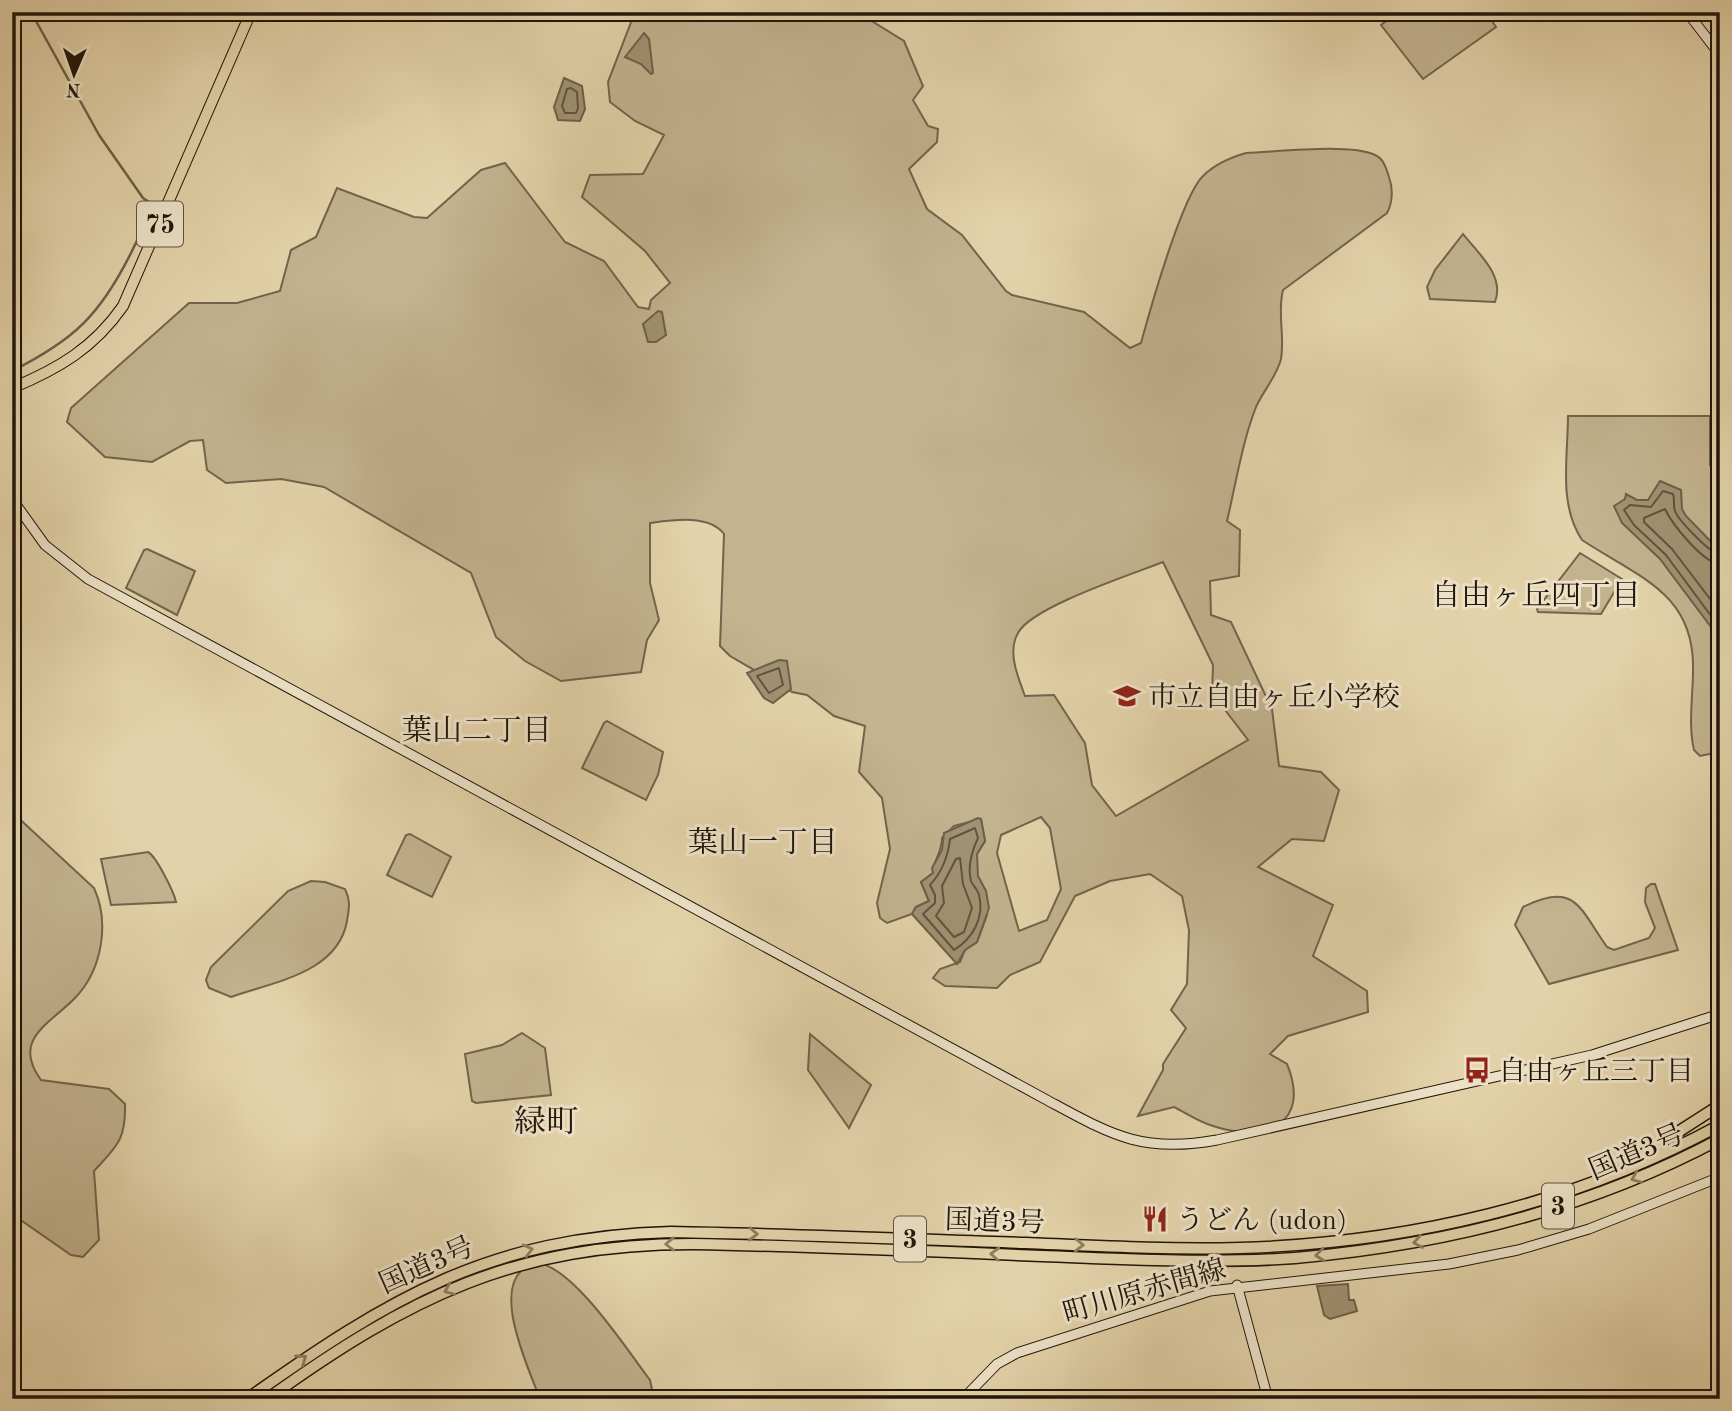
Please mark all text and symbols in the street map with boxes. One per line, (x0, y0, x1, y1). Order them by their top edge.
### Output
north arrow (38, 38, 108, 108)
text: N (65, 79, 81, 98)
road number: 75 (137, 202, 183, 246)
district label: 自由ヶ丘四丁目 (1431, 579, 1641, 612)
school or university icon: 市立自由ヶ丘小学校 (1112, 681, 1142, 711)
place label: 市立自由ヶ丘小学校 (1148, 682, 1400, 713)
district label: 葉山二丁目 (402, 715, 552, 747)
district label: 葉山一丁目 (688, 827, 838, 859)
bus stop icon: 自由ヶ丘三丁目 (1462, 1055, 1492, 1085)
place label: 自由ヶ丘三丁目 (1498, 1056, 1694, 1087)
district label: 緑町 (514, 1105, 578, 1140)
street label: 国道3号 (1584, 1119, 1689, 1186)
one-way arrow (1630, 1169, 1642, 1183)
road number: 3 (1542, 1184, 1574, 1228)
street label: 国道3号 (944, 1204, 1046, 1239)
restaurant icon: うどん (udon) (1140, 1204, 1170, 1234)
place label: うどん (udon) (1176, 1206, 1347, 1236)
road number: 3 (894, 1216, 926, 1262)
one-way arrow (748, 1226, 759, 1241)
street label: 国道3号 (375, 1231, 479, 1300)
one-way arrow (1412, 1234, 1424, 1249)
one-way arrow (664, 1236, 675, 1252)
one-way arrow (1074, 1238, 1085, 1253)
one-way arrow (521, 1244, 533, 1258)
one-way arrow (989, 1246, 1000, 1261)
one-way arrow (1315, 1247, 1326, 1262)
street label: 町川原赤間線 (1059, 1253, 1229, 1329)
one-way arrow (443, 1281, 455, 1295)
one-way arrow (294, 1355, 307, 1367)

